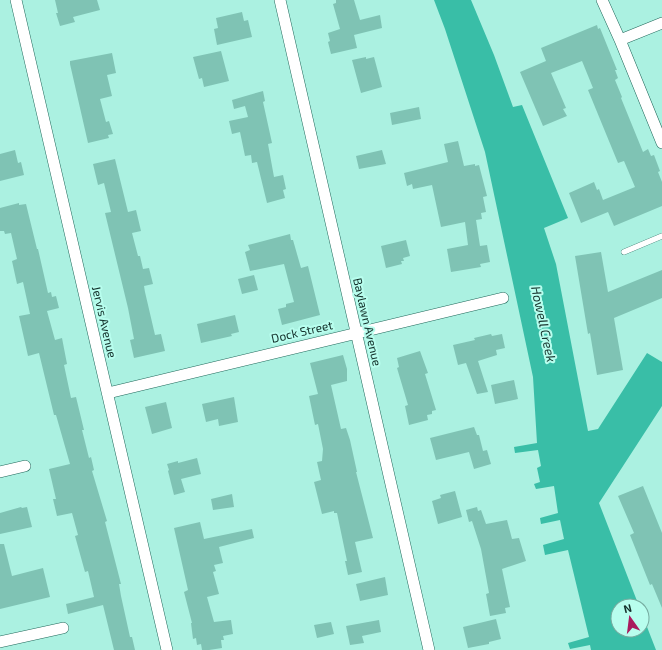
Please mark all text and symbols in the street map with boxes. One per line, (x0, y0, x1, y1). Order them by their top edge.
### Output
street label: Baylawn Avenue (351, 276, 385, 367)
street label: Jervis Avenue (90, 284, 120, 359)
water label: Howell Creek (528, 285, 560, 364)
street label: Dock Street (270, 317, 334, 345)
north arrow (610, 598, 650, 638)
text: N (622, 601, 633, 615)

